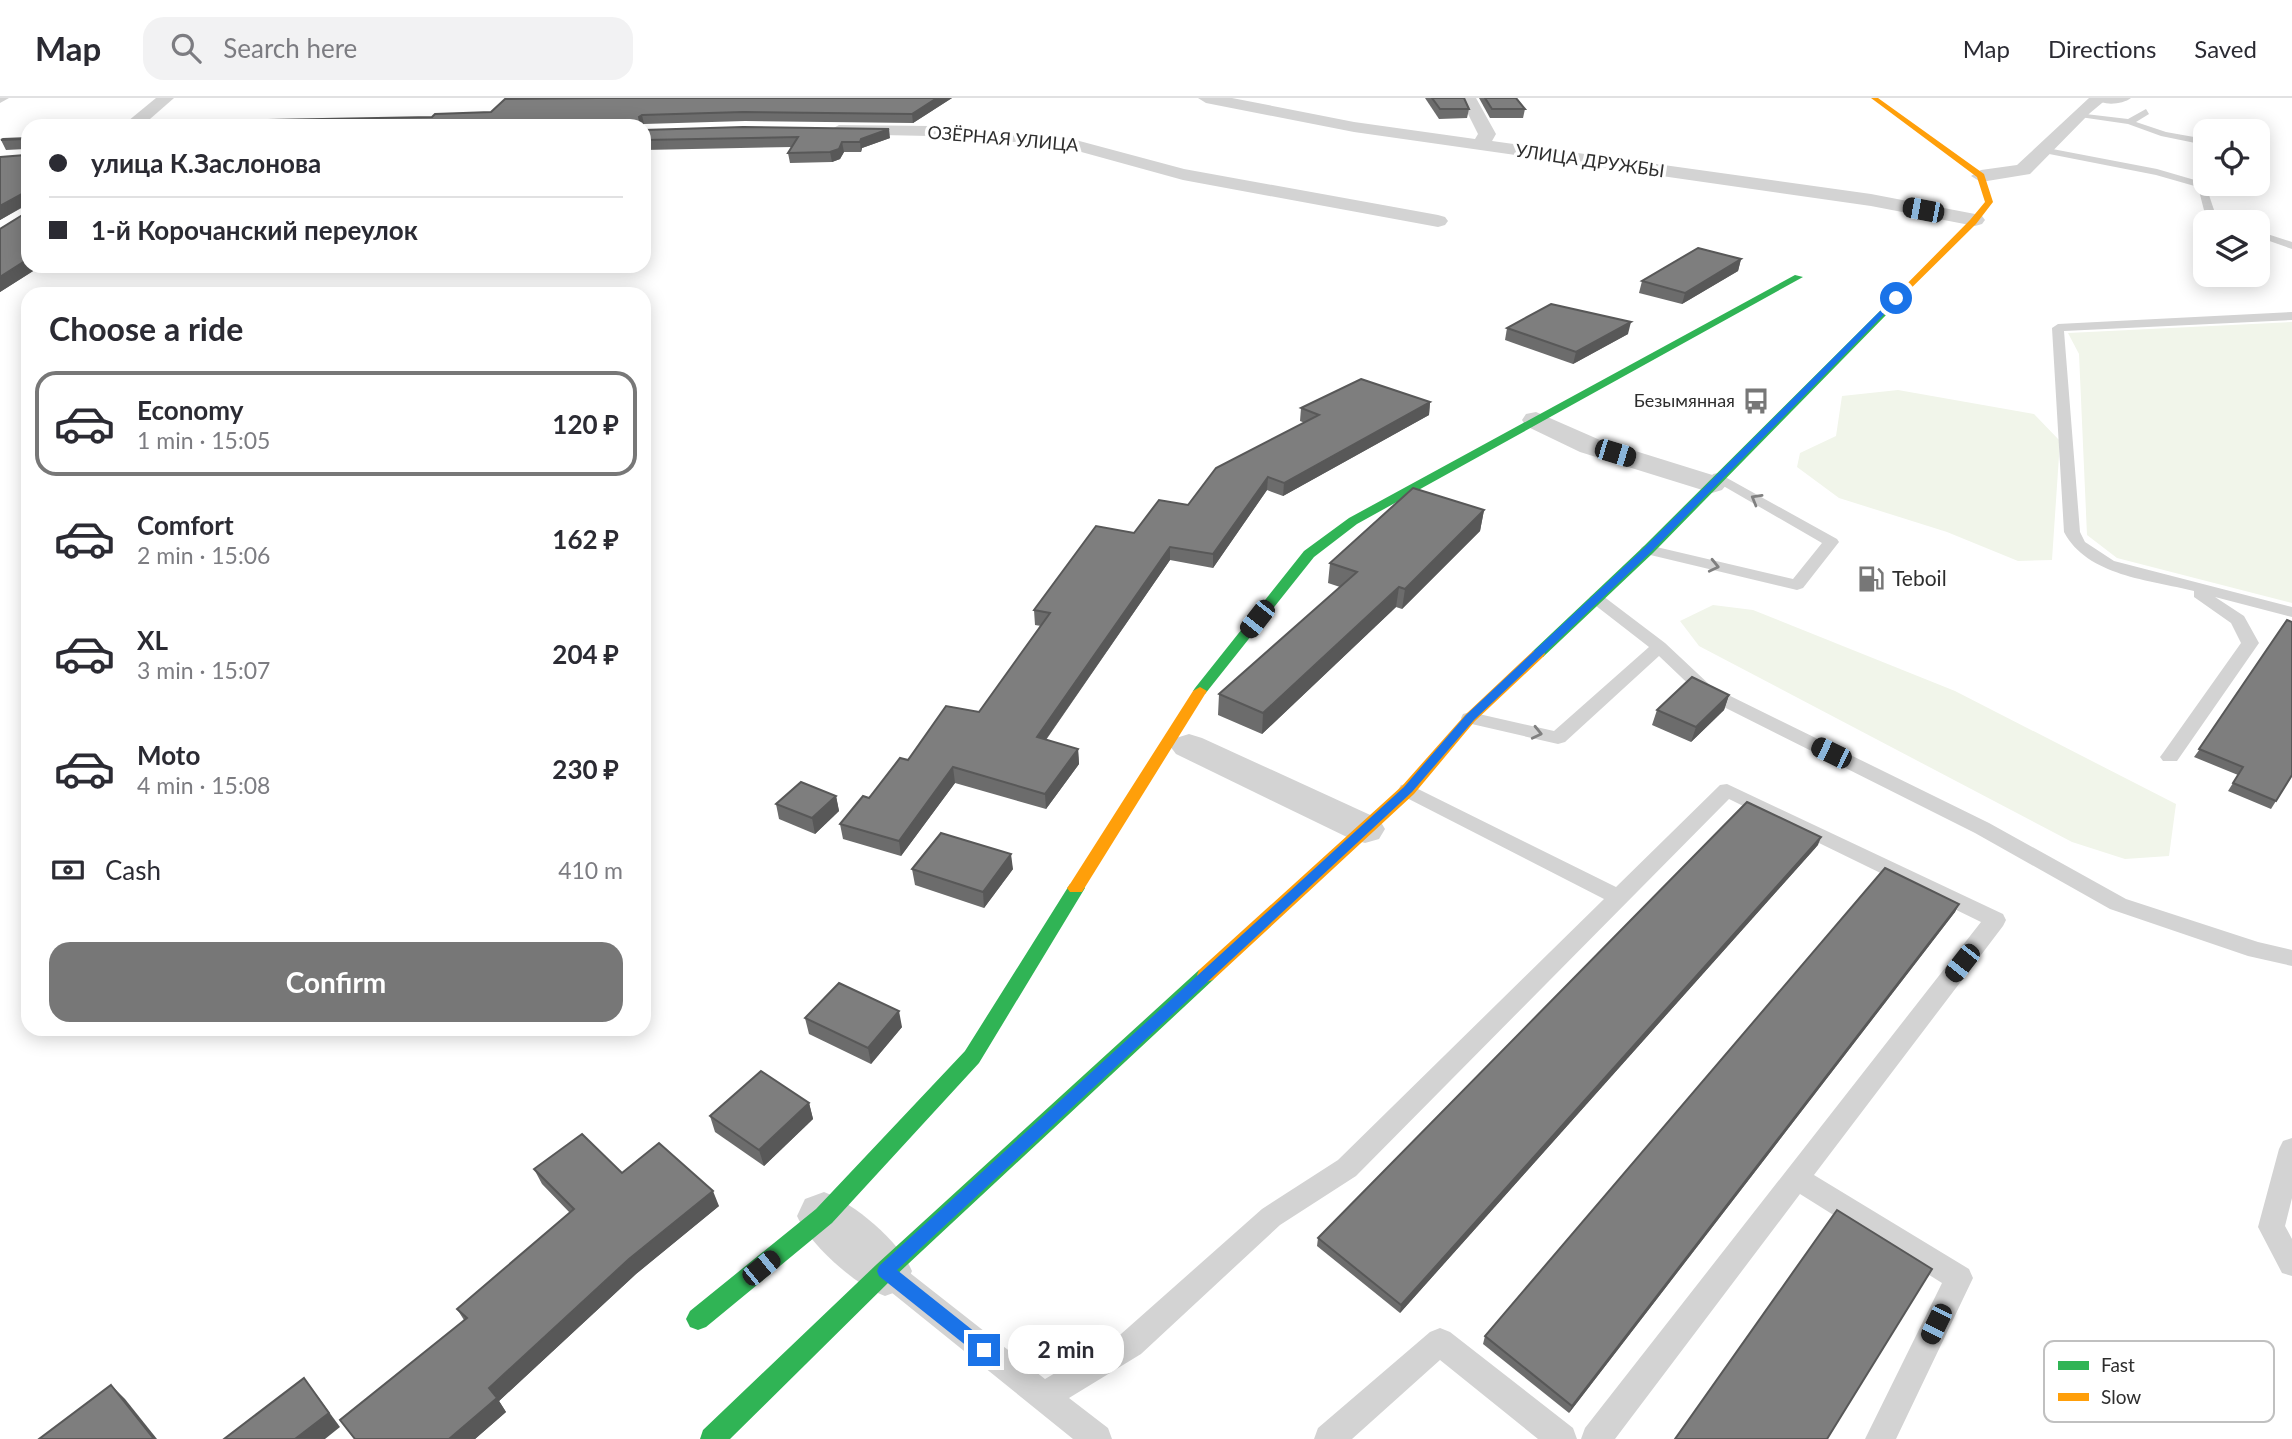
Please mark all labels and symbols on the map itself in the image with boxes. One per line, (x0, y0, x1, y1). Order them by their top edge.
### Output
street label: ОЗЁРНАЯ УЛИЦА (927, 120, 1080, 156)
street label: УЛИЦА ДРУЖБЫ (1514, 139, 1666, 181)
car (1901, 196, 1946, 224)
route start (1880, 282, 1912, 314)
bus stop icon: Безымянная (1741, 386, 1771, 416)
place label: Безымянная (1634, 389, 1735, 411)
car (1592, 437, 1639, 469)
one-way arrow (1750, 494, 1763, 507)
one-way arrow (1708, 558, 1720, 572)
fuel station icon: Teboil (1856, 564, 1886, 594)
place label: Teboil (1892, 565, 1947, 590)
car (1236, 596, 1279, 642)
one-way arrow (1530, 725, 1542, 739)
car (1808, 734, 1855, 772)
car (1941, 940, 1984, 986)
car (739, 1247, 784, 1289)
car (1918, 1301, 1955, 1347)
callout: 2 min (1009, 1326, 1124, 1374)
route end (968, 1334, 1000, 1366)
legend (2044, 1341, 2274, 1422)
text: Fast (2101, 1353, 2135, 1376)
text: Slow (2101, 1385, 2141, 1408)

